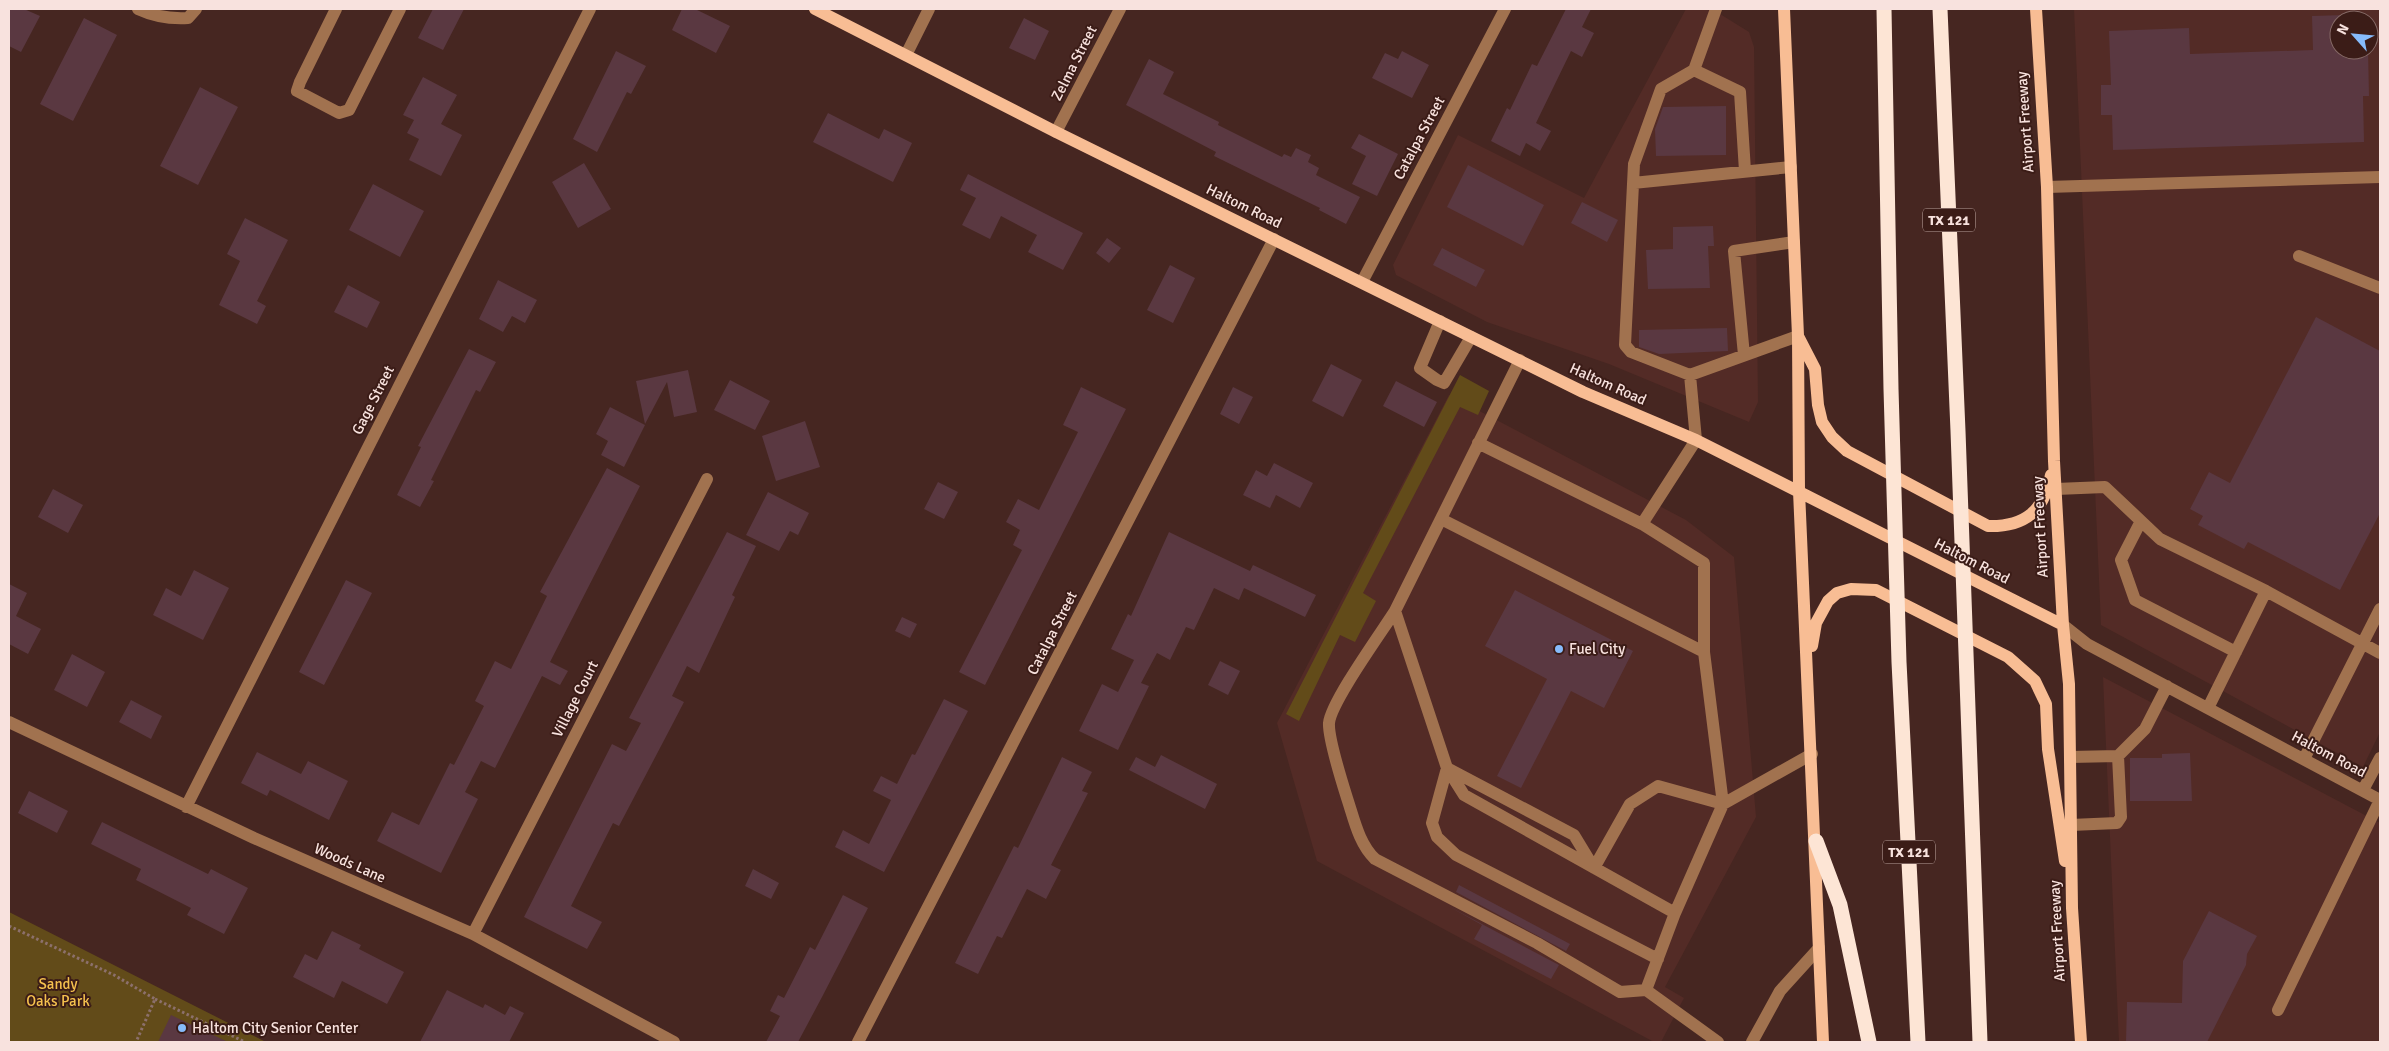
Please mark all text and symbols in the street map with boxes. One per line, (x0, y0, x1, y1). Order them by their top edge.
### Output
north arrow (2329, 10, 2379, 60)
text: N (2333, 21, 2353, 38)
street label: Zelma Street (1047, 22, 1101, 104)
street label: Airport Freeway (2012, 71, 2038, 173)
street label: Catalpa Street (1390, 93, 1448, 183)
street label: Haltom Road (1203, 180, 1285, 232)
road number: TX 121 (1923, 208, 1975, 232)
street label: Haltom Road (1567, 359, 1649, 409)
street label: Gage Street (348, 363, 398, 437)
street label: Airport Freeway (2028, 476, 2052, 578)
street label: Haltom Road (1931, 534, 2013, 588)
street label: Catalpa Street (1023, 588, 1081, 678)
place label: Fuel City (1569, 640, 1625, 658)
marker: Fuel City (1553, 643, 1565, 655)
street label: Village Court (548, 658, 602, 740)
street label: Haltom Road (2289, 727, 2370, 781)
street label: Woods Lane (311, 839, 389, 887)
road number: TX 121 (1883, 840, 1935, 864)
street label: Airport Freeway (2045, 880, 2069, 982)
park label: Sandy Oaks Park (26, 975, 90, 1010)
place label: Haltom City Senior Center (192, 1019, 359, 1037)
marker: Haltom City Senior Center (176, 1022, 188, 1034)

